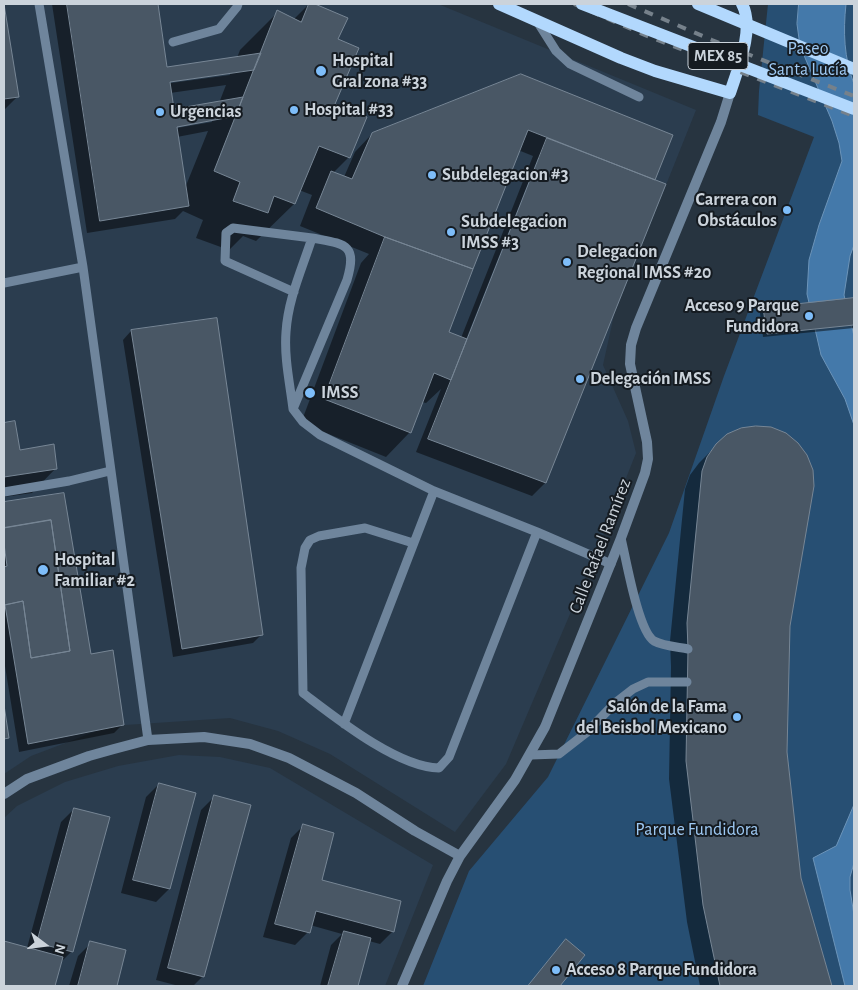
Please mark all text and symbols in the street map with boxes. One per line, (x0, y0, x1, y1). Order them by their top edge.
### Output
park label: Paseo Santa Lucía (769, 38, 847, 80)
road number: MEX 85 (688, 42, 748, 70)
place label: Hospital Gral zona #33 (332, 50, 427, 92)
marker: Hospital Gral zona #33 (314, 64, 328, 78)
place label: Hospital #33 (304, 99, 394, 121)
place label: Urgencias (170, 101, 242, 123)
marker: Hospital #33 (288, 104, 300, 116)
marker: Urgencias (154, 106, 166, 118)
place label: Subdelegacion #3 (442, 164, 568, 186)
marker: Subdelegacion #3 (426, 169, 438, 181)
place label: Carrera con Obstáculos (695, 189, 777, 232)
marker: Carrera con Obstáculos (781, 204, 793, 216)
place label: Subdelegacion IMSS #3 (461, 211, 567, 253)
marker: Subdelegacion IMSS #3 (445, 226, 457, 238)
place label: Delegacion Regional IMSS #20 (577, 241, 711, 284)
marker: Delegacion Regional IMSS #20 (561, 256, 573, 268)
place label: Acceso 9 Parque Fundidora (685, 295, 799, 338)
marker: Acceso 9 Parque Fundidora (803, 310, 815, 322)
place label: Delegación IMSS (590, 368, 711, 390)
marker: Delegación IMSS (574, 373, 586, 385)
place label: IMSS (321, 382, 359, 404)
marker: IMSS (303, 386, 317, 400)
street label: Calle Rafael Ramírez (564, 475, 636, 617)
place label: Hospital Familiar #2 (54, 549, 135, 592)
marker: Hospital Familiar #2 (36, 563, 50, 577)
place label: Salón de la Fama del Beisbol Mexicano (576, 696, 727, 739)
marker: Salón de la Fama del Beisbol Mexicano (731, 711, 743, 723)
park label: Parque Fundidora (635, 819, 759, 841)
north arrow (20, 920, 70, 970)
text: N (51, 942, 68, 955)
place label: Acceso 8 Parque Fundidora (566, 959, 757, 981)
marker: Acceso 8 Parque Fundidora (550, 964, 562, 976)

